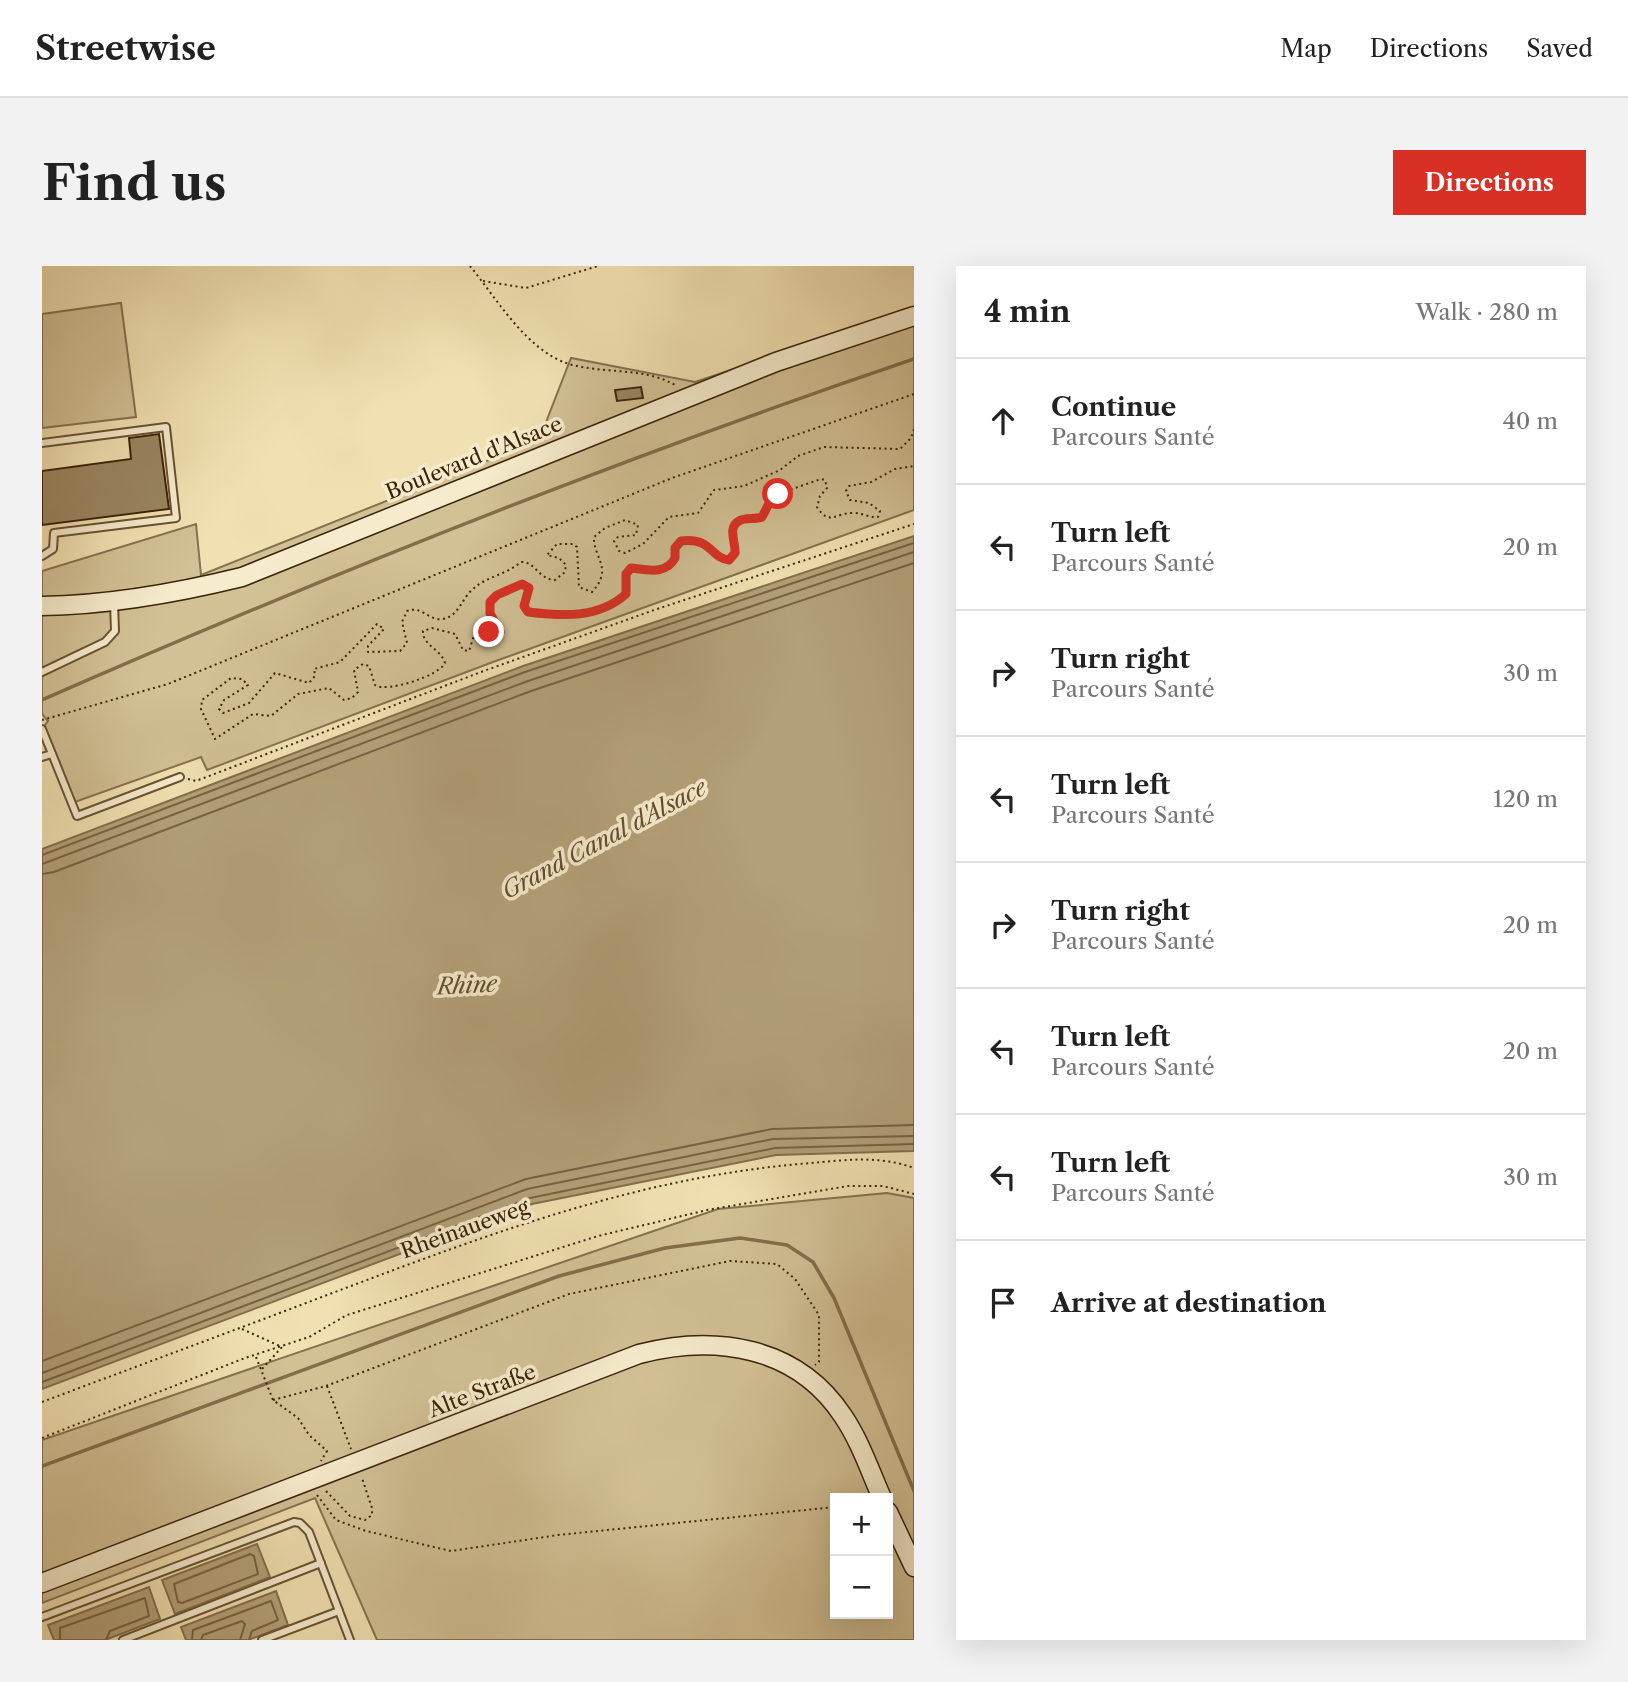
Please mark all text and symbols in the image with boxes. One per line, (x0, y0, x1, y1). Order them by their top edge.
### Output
text: Streetwise (35, 28, 216, 69)
text: Map (1280, 34, 1332, 63)
text: Directions (1370, 34, 1488, 63)
text: Saved (1526, 34, 1593, 63)
button: Directions (1393, 150, 1586, 215)
text: Find us (42, 152, 226, 213)
text: 4 min (984, 293, 1070, 330)
text: Walk · 280 m (1415, 298, 1558, 326)
text: Continue (1051, 391, 1176, 423)
icon: ahead (984, 402, 1022, 440)
text: 40 m (1503, 407, 1558, 435)
street label: Boulevard d'Alsace (382, 411, 566, 504)
text: Parcours Santé (1051, 423, 1215, 451)
route start (762, 478, 793, 509)
text: Turn left (1051, 517, 1170, 549)
icon: left (984, 528, 1022, 566)
text: 20 m (1503, 533, 1558, 561)
text: Parcours Santé (1051, 549, 1215, 577)
route end (473, 616, 504, 647)
text: Turn right (1051, 643, 1190, 675)
icon: right (984, 654, 1022, 692)
text: 30 m (1503, 659, 1558, 687)
text: Parcours Santé (1051, 675, 1215, 703)
text: Turn left (1051, 769, 1170, 801)
water label: Grand Canal d'Alsace (497, 773, 712, 905)
icon: left (984, 780, 1022, 818)
text: 120 m (1493, 785, 1558, 813)
text: Parcours Santé (1051, 801, 1215, 829)
text: Turn right (1051, 895, 1190, 927)
icon: right (984, 906, 1022, 944)
text: 20 m (1503, 911, 1558, 939)
text: Parcours Santé (1051, 927, 1215, 955)
water label: Rhine (434, 969, 499, 1001)
text: Turn left (1051, 1021, 1170, 1053)
icon: left (984, 1032, 1022, 1070)
text: 20 m (1503, 1037, 1558, 1065)
text: Parcours Santé (1051, 1053, 1215, 1081)
text: Turn left (1051, 1147, 1170, 1179)
icon: left (984, 1158, 1022, 1196)
text: 30 m (1503, 1163, 1558, 1191)
text: Parcours Santé (1051, 1179, 1215, 1207)
street label: Rheinaueweg (397, 1193, 533, 1263)
icon: arrive (984, 1284, 1022, 1322)
text: Arrive at destination (1051, 1287, 1326, 1319)
street label: Alte Straße (424, 1359, 539, 1423)
map controls (830, 1493, 893, 1619)
button: + (830, 1493, 893, 1556)
button: − (830, 1556, 893, 1619)

